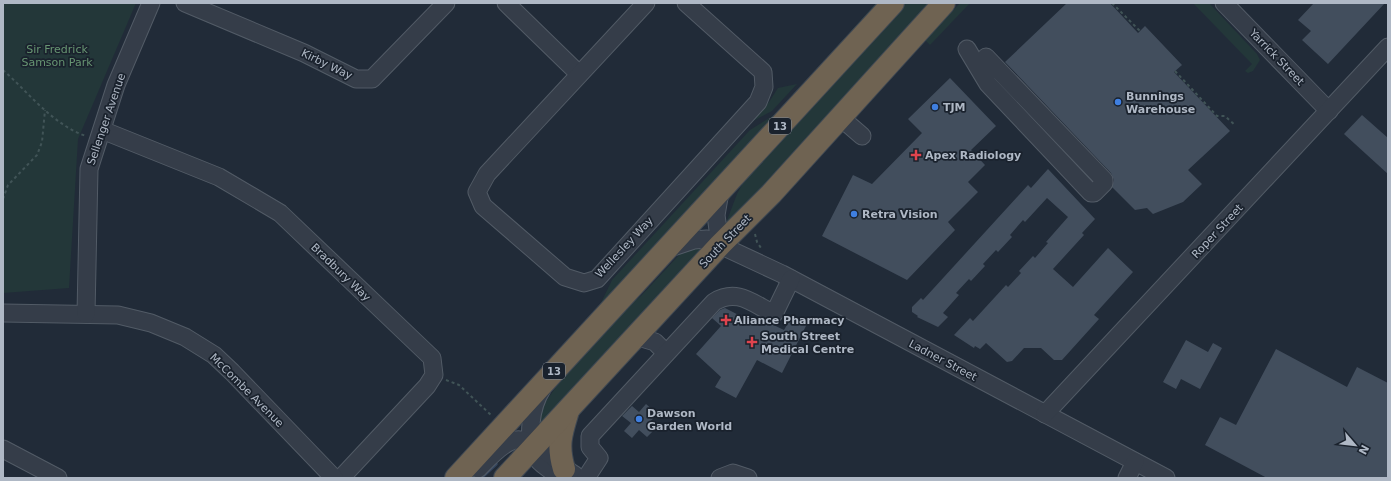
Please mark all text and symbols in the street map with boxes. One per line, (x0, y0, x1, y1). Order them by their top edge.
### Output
street label: Yarrick Street (1246, 26, 1307, 89)
park label: Sir Fredrick Samson Park (21, 43, 93, 69)
street label: Kirby Way (299, 47, 355, 83)
street label: Sellenger Avenue (85, 71, 128, 167)
place label: Bunnings Warehouse (1126, 90, 1195, 116)
marker: Bunnings Warehouse (1113, 97, 1123, 107)
place label: TJM (943, 101, 966, 114)
marker: TJM (930, 102, 940, 112)
road number: 13 (769, 118, 791, 134)
marker: Apex Radiology (910, 149, 922, 161)
place label: Apex Radiology (925, 149, 1021, 162)
street label: Roper Street (1189, 201, 1246, 261)
place label: Retra Vision (862, 208, 938, 221)
marker: Retra Vision (849, 209, 859, 219)
street label: South Street (697, 212, 754, 271)
street label: Wellesley Way (593, 214, 656, 281)
street label: Bradbury Way (308, 241, 373, 304)
place label: Aliance Pharmacy (734, 314, 844, 327)
marker: Aliance Pharmacy (721, 315, 731, 325)
place label: South Street Medical Centre (761, 330, 854, 356)
marker: South Street Medical Centre (746, 336, 758, 348)
street label: Ladner Street (907, 337, 980, 384)
street label: McCombe Avenue (207, 351, 286, 430)
road number: 13 (543, 363, 565, 379)
place label: Dawson Garden World (647, 407, 732, 433)
marker: Dawson Garden World (634, 414, 644, 424)
north arrow (1335, 425, 1375, 465)
text: N (1355, 442, 1371, 457)

